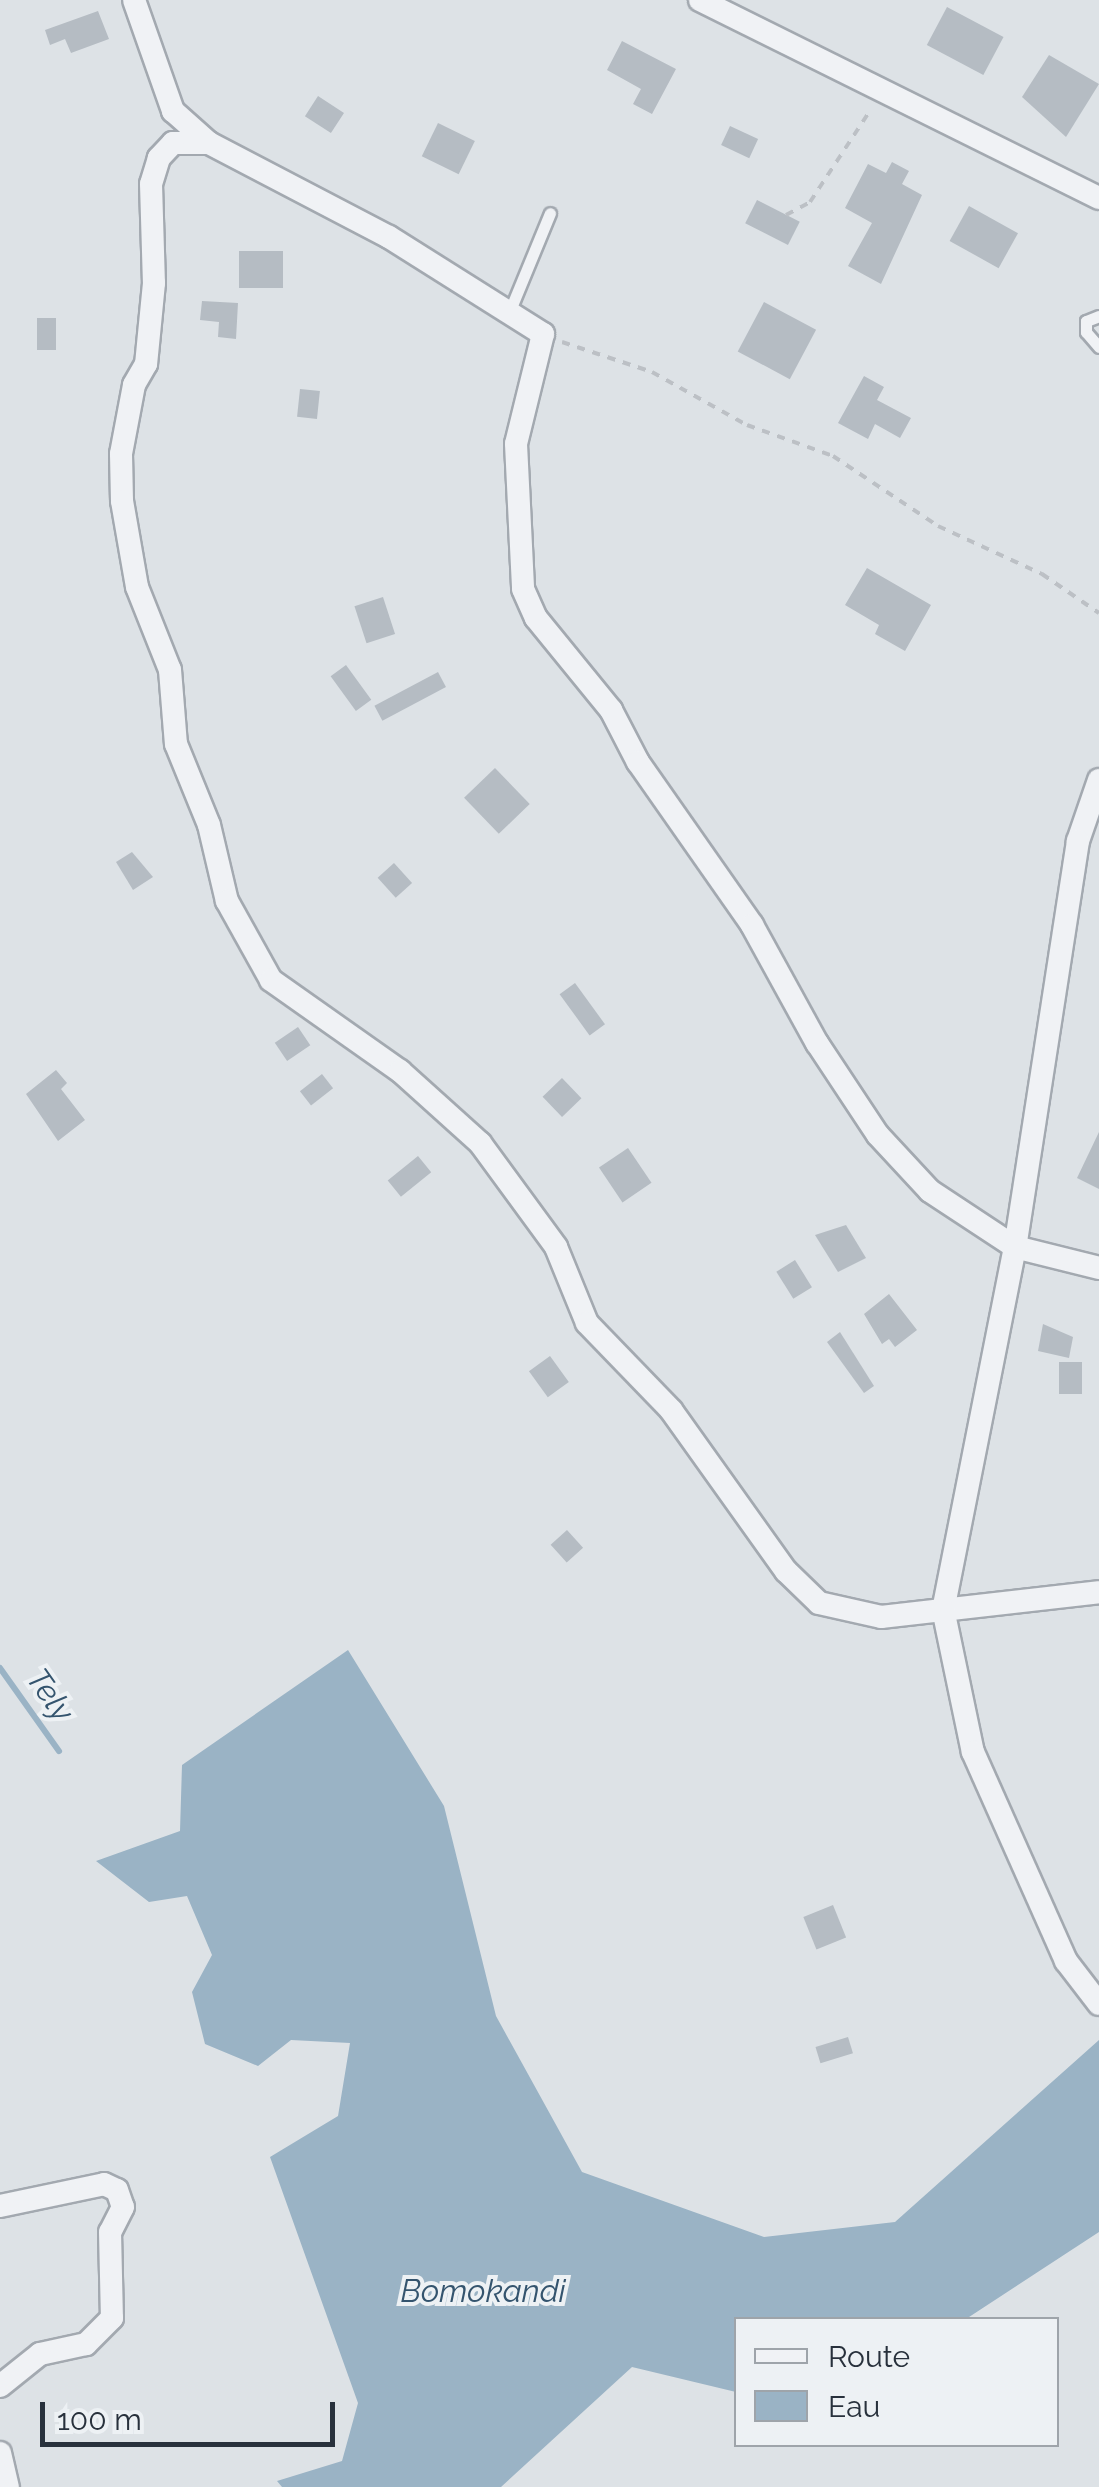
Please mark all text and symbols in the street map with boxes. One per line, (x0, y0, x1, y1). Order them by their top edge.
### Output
water label: Tely (18, 1661, 82, 1729)
water label: Bomokandi (400, 2272, 566, 2310)
legend (734, 2317, 1059, 2447)
text: Route (828, 2339, 910, 2374)
scale bar (45, 2382, 340, 2444)
text: Eau (828, 2389, 880, 2424)
text: 100 m (57, 2402, 142, 2437)

